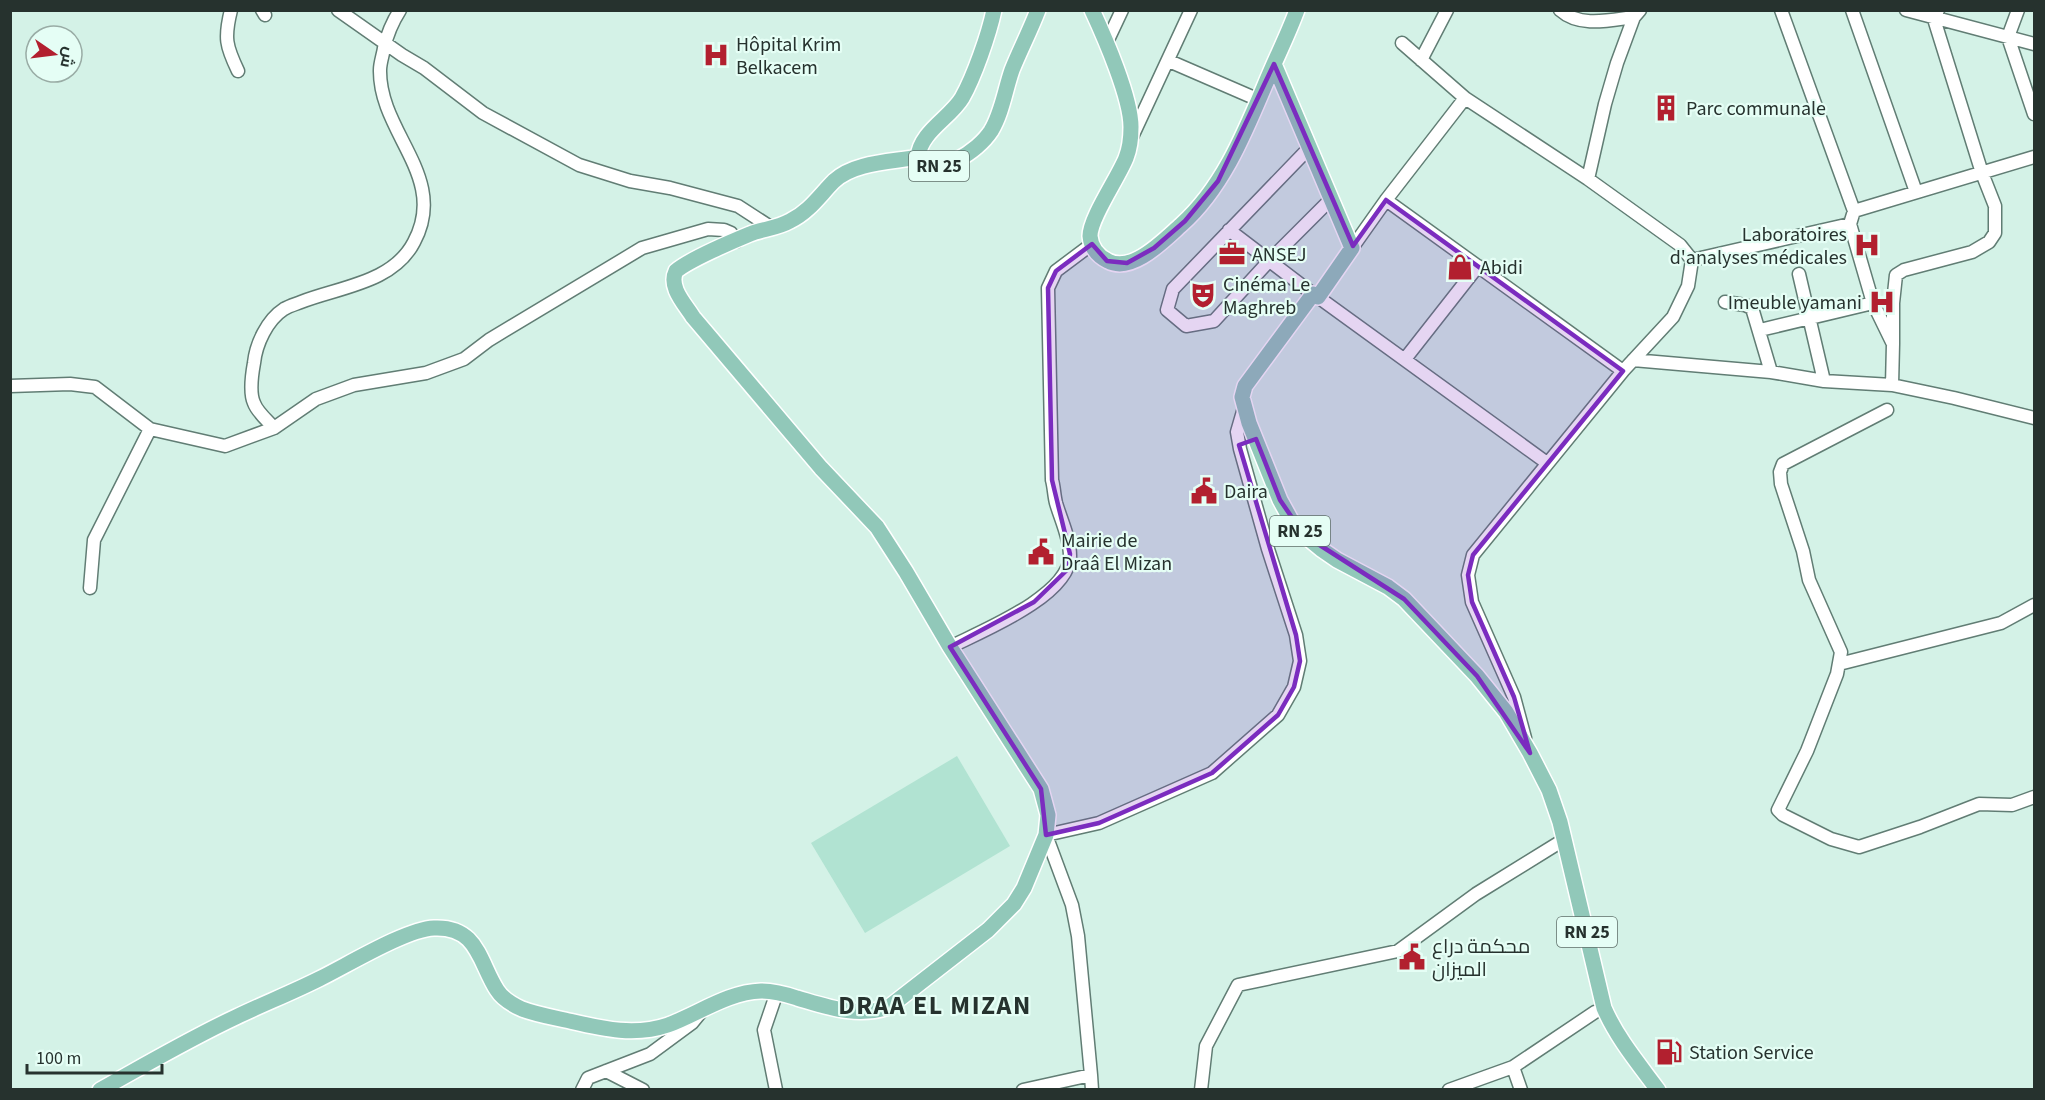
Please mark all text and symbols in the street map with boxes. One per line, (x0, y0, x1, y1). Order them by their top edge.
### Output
north arrow (24, 24, 84, 84)
place label: Hôpital Krim Belkacem (736, 31, 841, 82)
hospital icon: Hôpital Krim Belkacem (701, 40, 731, 70)
text: ش (54, 45, 81, 70)
building icon: Parc communale (1651, 93, 1681, 123)
place label: Parc communale (1686, 95, 1826, 123)
road number: RN 25 (909, 151, 969, 181)
place label: Laboratoires d'analyses médicales (1670, 221, 1847, 272)
hospital icon: Laboratoires d'analyses médicales (1852, 230, 1882, 260)
office icon: ANSEJ (1217, 239, 1247, 269)
place label: ANSEJ (1252, 241, 1307, 269)
shop icon: Abidi (1445, 252, 1475, 282)
place label: Abidi (1480, 254, 1523, 282)
place label: Cinéma Le Maghreb (1223, 271, 1310, 322)
theatre icon: Cinéma Le Maghreb (1188, 280, 1218, 310)
hospital icon: Imeuble yamani (1867, 287, 1897, 317)
place label: Imeuble yamani (1728, 289, 1862, 317)
public building icon: Daira (1189, 476, 1219, 506)
place label: Daira (1224, 478, 1268, 506)
road number: RN 25 (1270, 516, 1330, 546)
place label: Mairie de Draâ El Mizan (1061, 527, 1172, 578)
public building icon: Mairie de Draâ El Mizan (1026, 537, 1056, 567)
road number: RN 25 (1557, 917, 1617, 947)
place label: محكمة دراع الميزان (1432, 933, 1530, 984)
public building icon: محكمة دراع الميزان (1397, 942, 1427, 972)
district label: DRAA EL MIZAN (838, 987, 1032, 1024)
scale bar (27, 1037, 162, 1075)
fuel station icon: Station Service (1654, 1037, 1684, 1067)
place label: Station Service (1689, 1039, 1814, 1067)
text: 100 m (36, 1046, 81, 1071)

